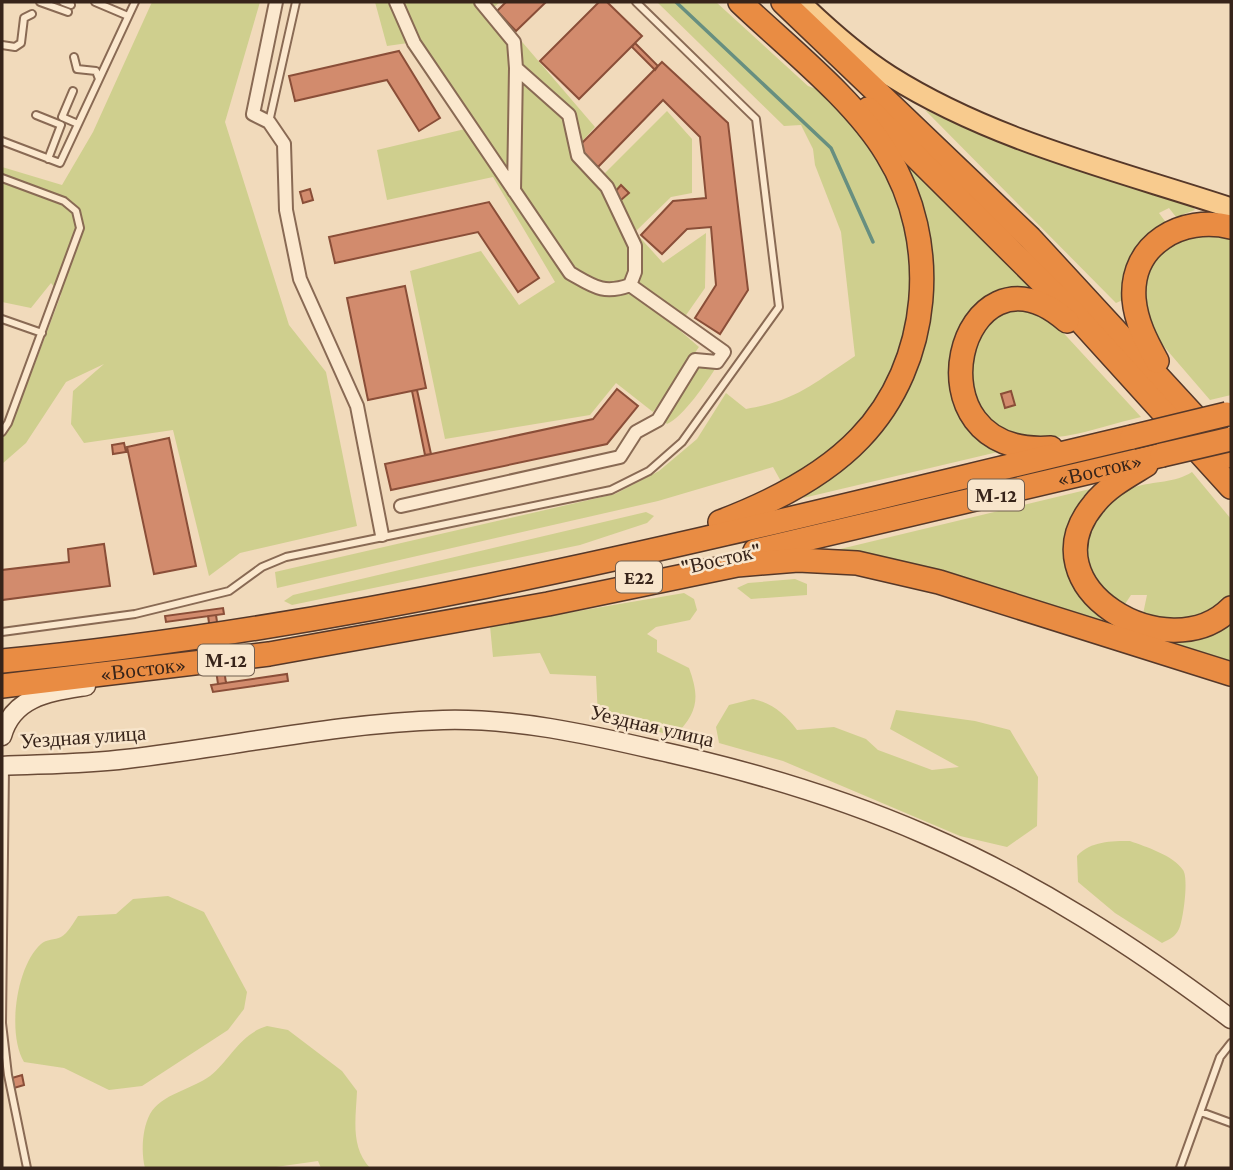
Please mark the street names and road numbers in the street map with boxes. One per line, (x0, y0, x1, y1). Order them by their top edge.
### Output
street label: «Восток» (1055, 448, 1145, 491)
road number: М-12 (968, 480, 1024, 510)
street label: "Восток" (679, 538, 763, 580)
road number: E22 (616, 562, 662, 592)
road number: М-12 (198, 645, 254, 676)
street label: «Восток» (98, 652, 188, 686)
street label: Уездная улица (588, 700, 717, 752)
street label: Уездная улица (19, 721, 148, 753)

